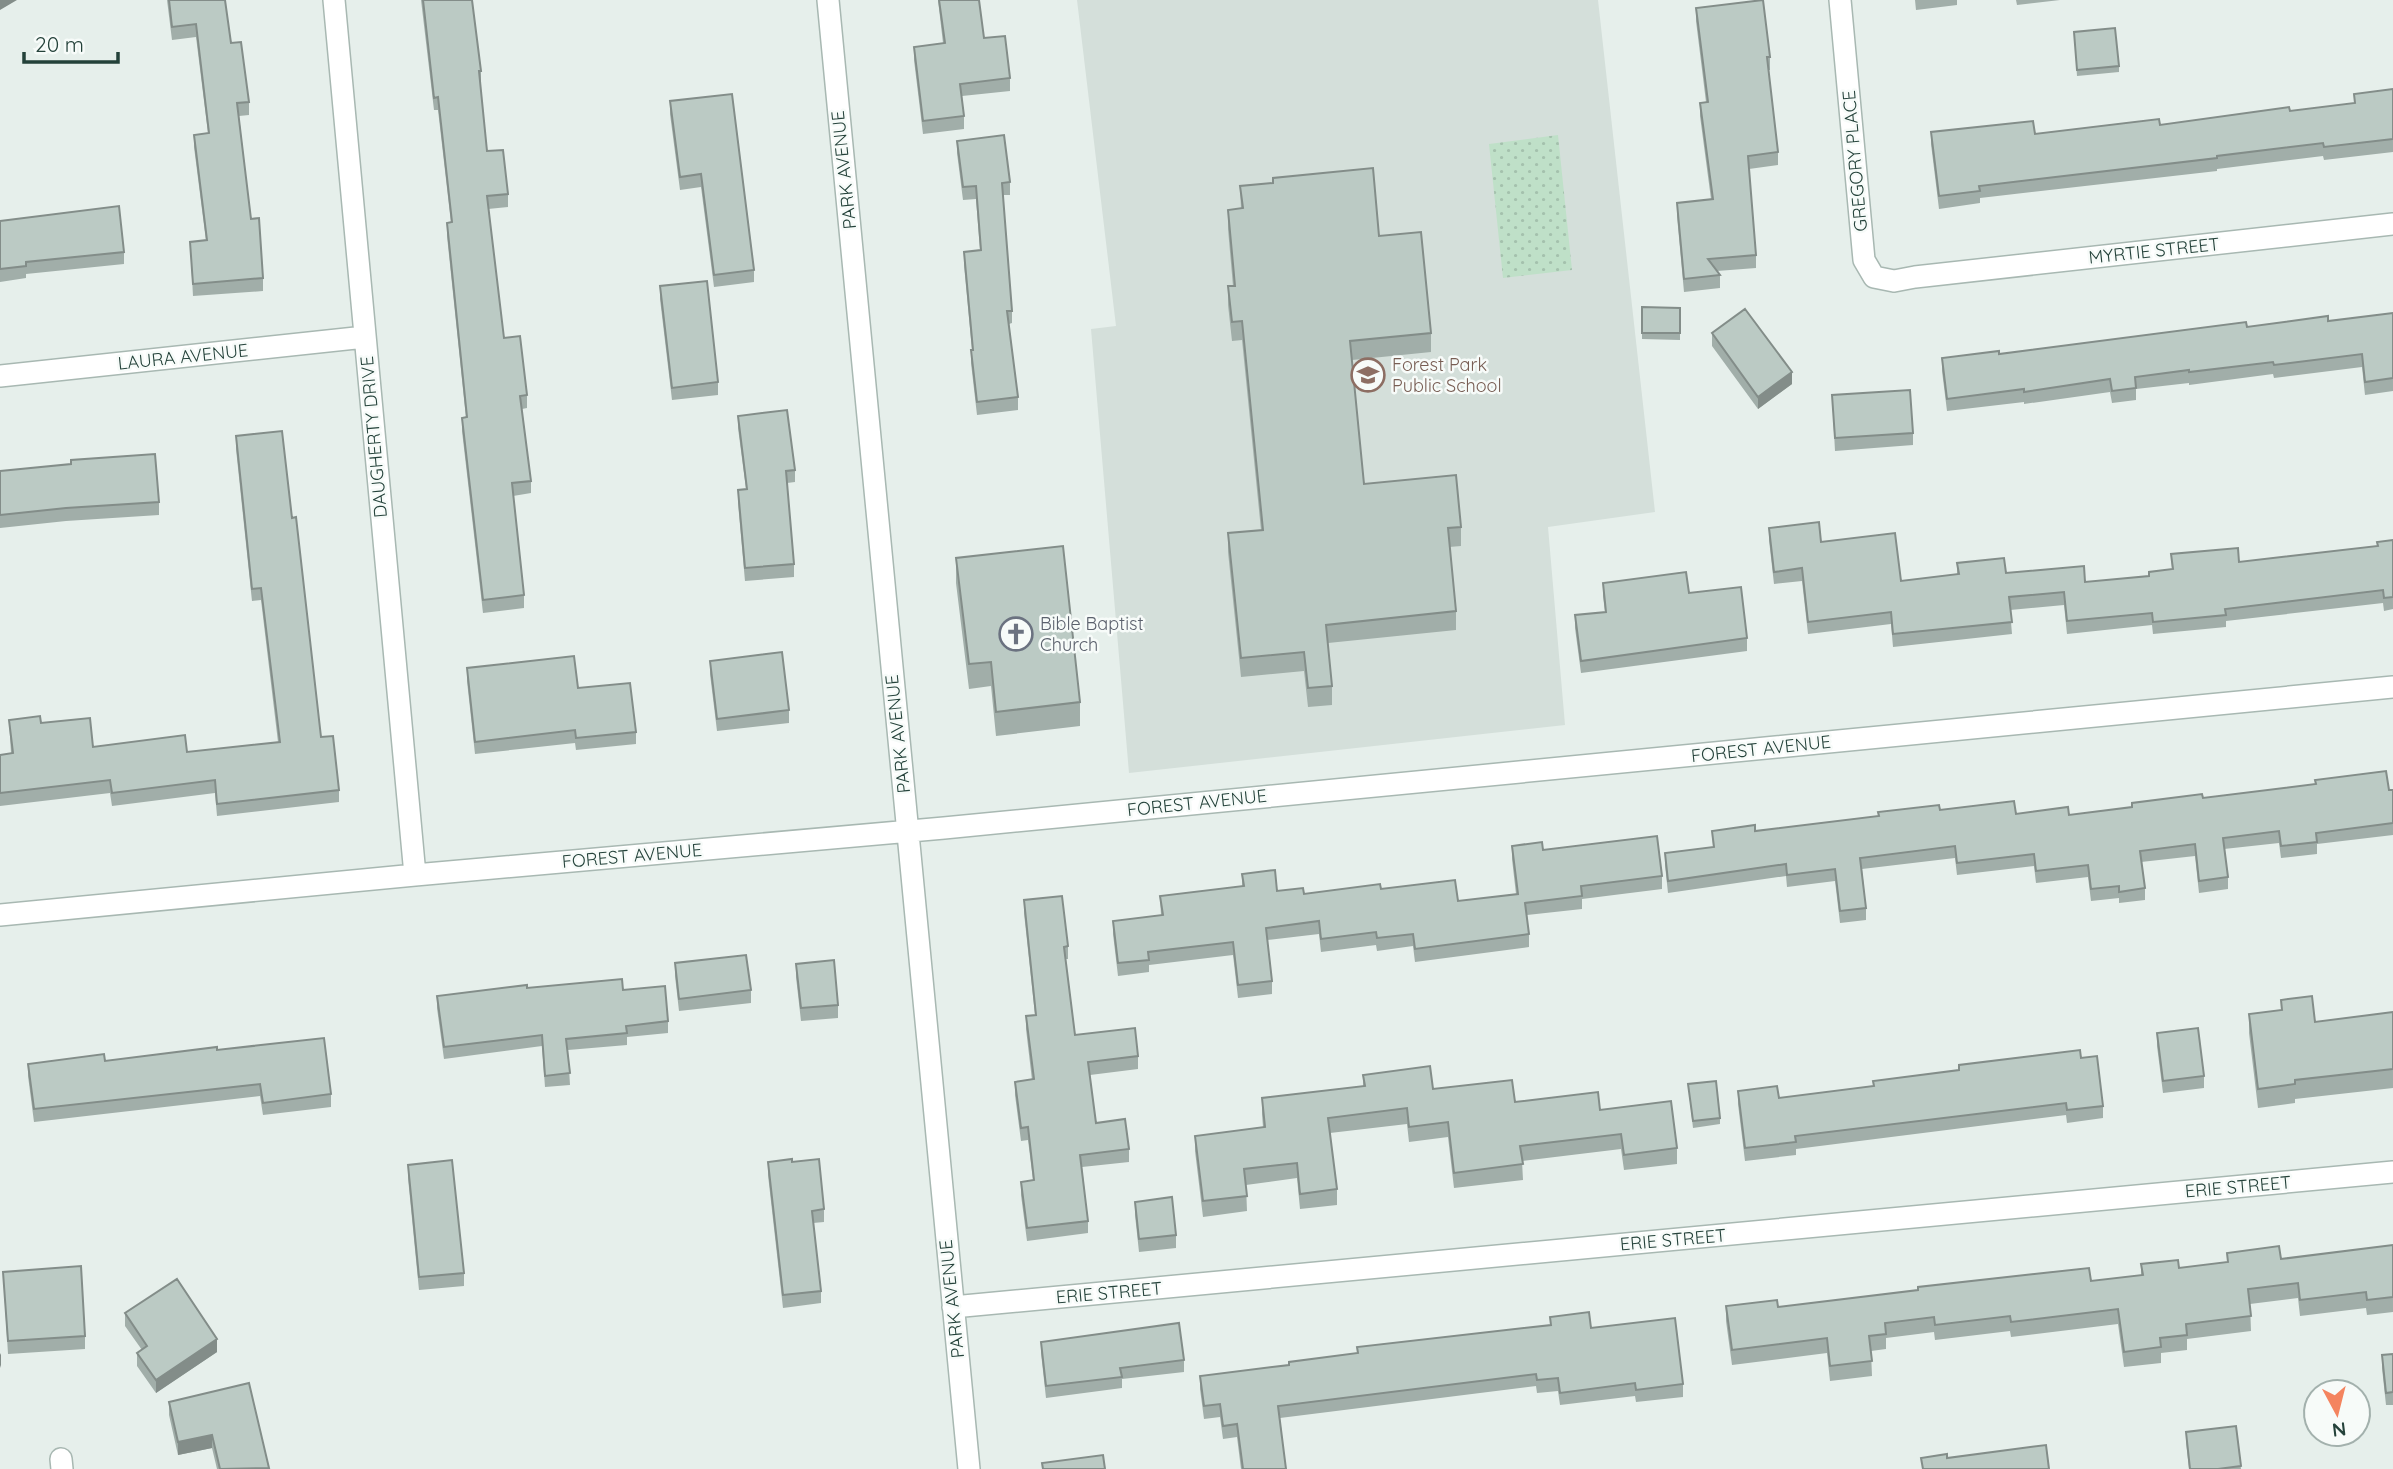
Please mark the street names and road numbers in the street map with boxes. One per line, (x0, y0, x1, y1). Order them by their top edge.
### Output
street label: GREGORY PLACE (1837, 90, 1872, 233)
street label: PARK AVENUE (826, 110, 861, 230)
street label: MYRTIE STREET (2087, 232, 2221, 269)
street label: LAURA AVENUE (117, 338, 249, 375)
street label: DAUGHERTY DRIVE (355, 355, 392, 519)
street label: PARK AVENUE (880, 674, 915, 794)
street label: FOREST AVENUE (1690, 730, 1832, 767)
street label: FOREST AVENUE (1126, 784, 1268, 821)
street label: FOREST AVENUE (561, 838, 703, 873)
street label: ERIE STREET (2184, 1170, 2292, 1203)
street label: ERIE STREET (1619, 1223, 1727, 1256)
street label: PARK AVENUE (934, 1239, 969, 1359)
street label: ERIE STREET (1055, 1276, 1163, 1309)

